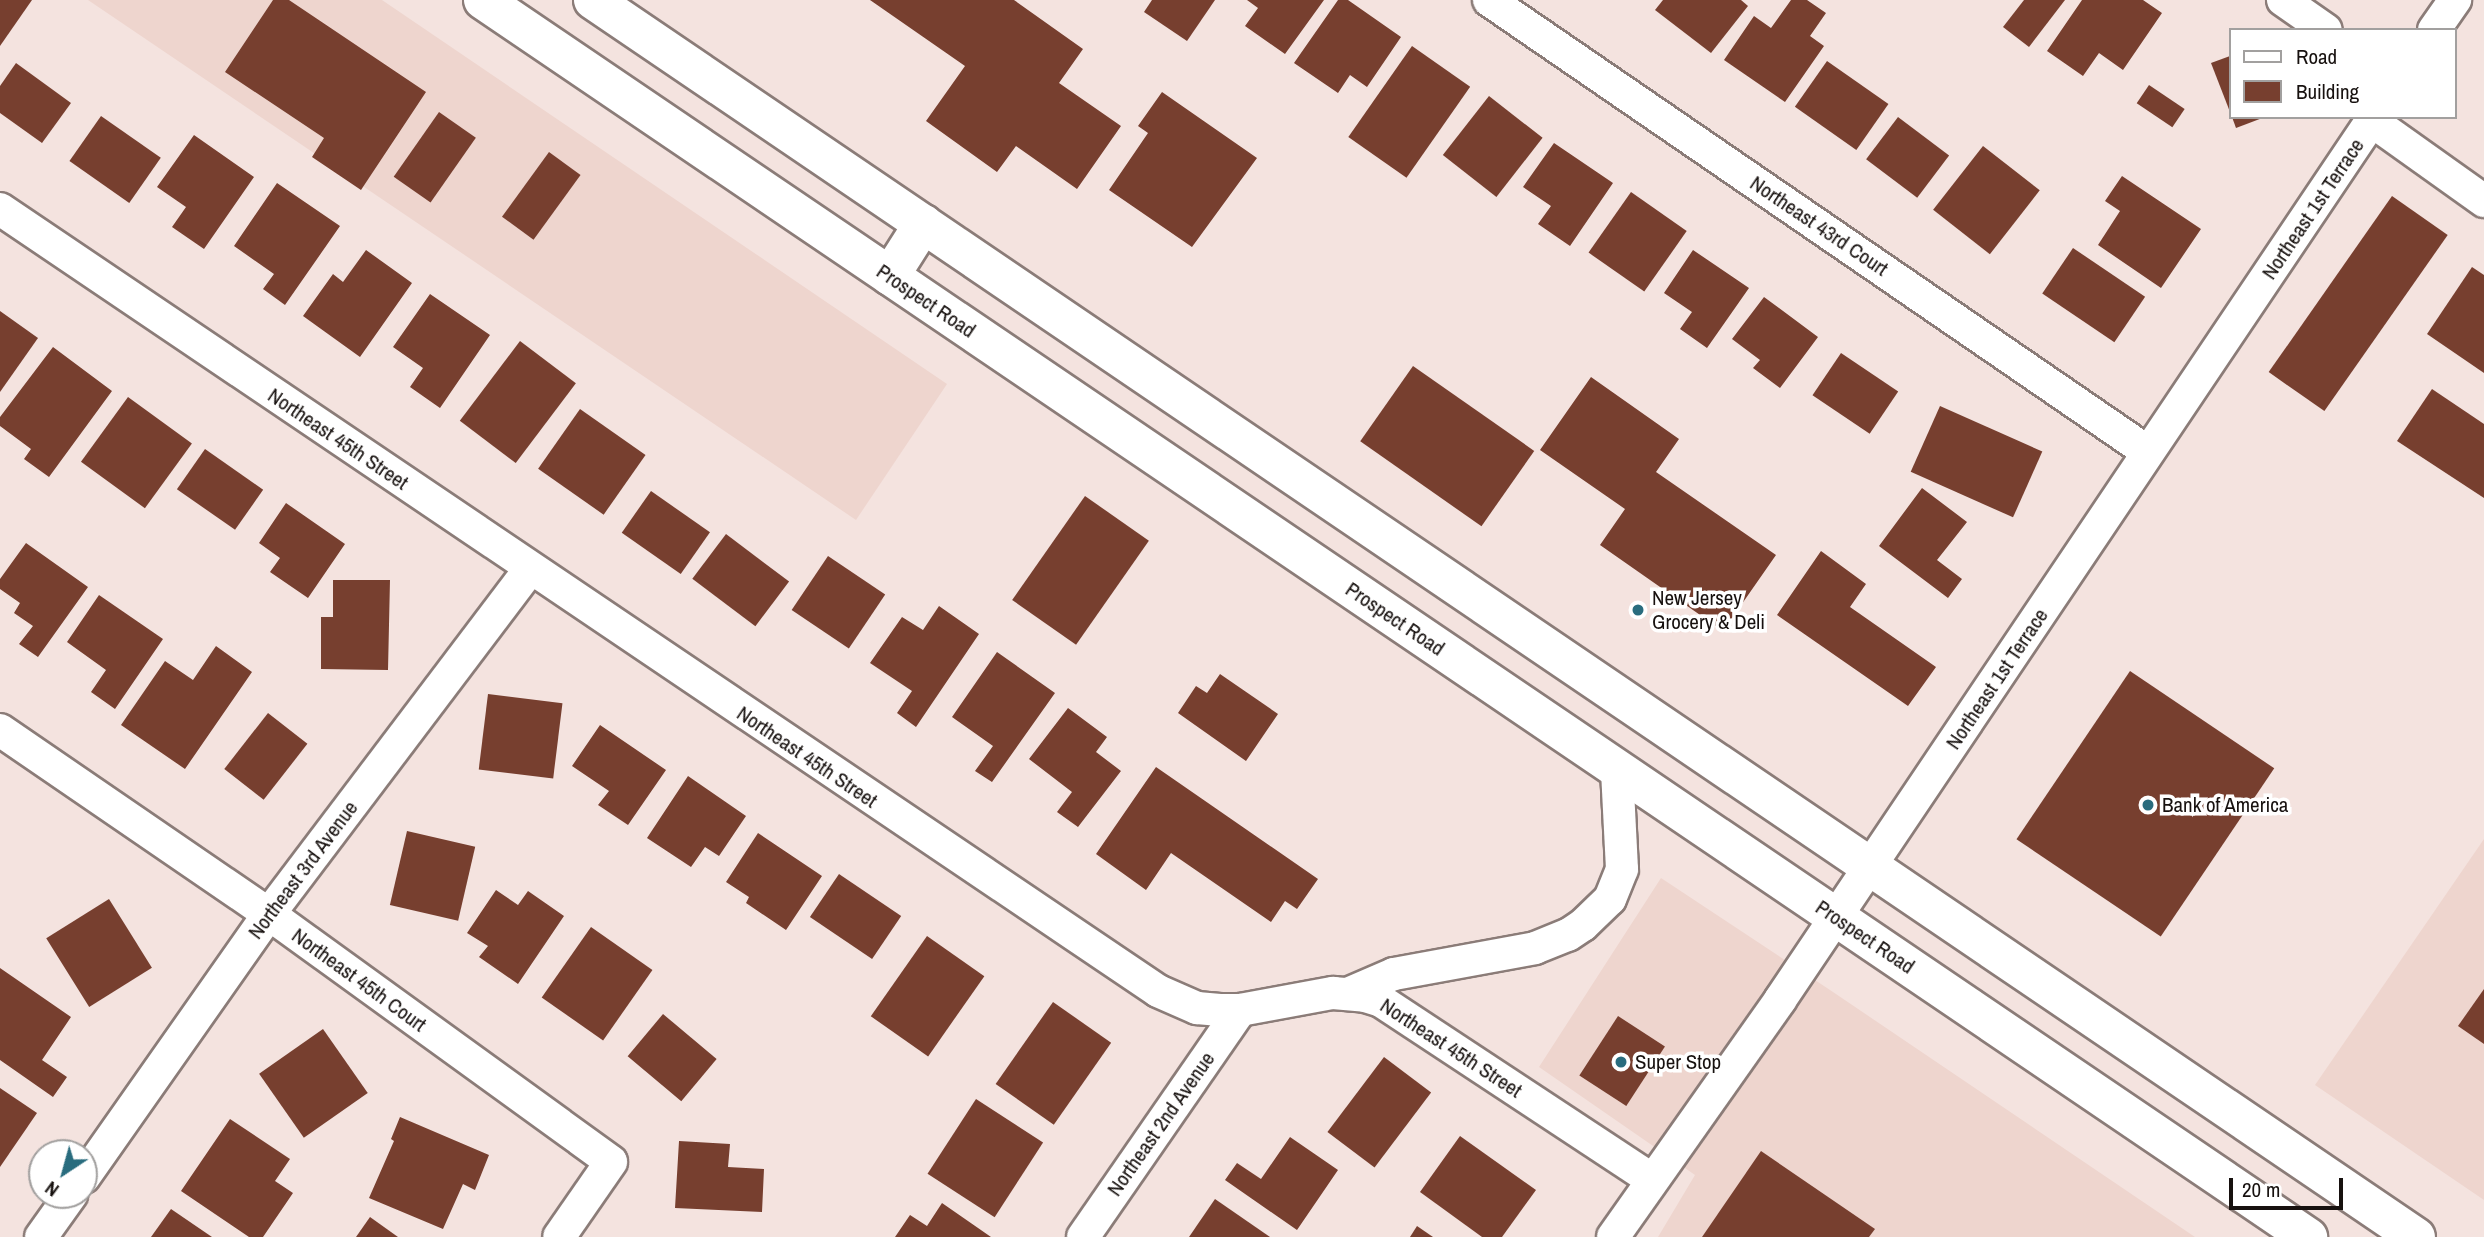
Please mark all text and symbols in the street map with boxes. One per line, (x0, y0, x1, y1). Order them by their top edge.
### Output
legend (2228, 28, 2456, 119)
text: Road (2296, 42, 2337, 71)
text: Building (2296, 77, 2359, 106)
street label: Northeast 1st Terrace (2257, 134, 2369, 284)
street label: Northeast 43rd Court (1745, 171, 1893, 281)
street label: Prospect Road (872, 259, 980, 343)
street label: Northeast 45th Street (263, 383, 413, 495)
street label: Prospect Road (1341, 577, 1449, 661)
place label: New Jersey Grocery & Deli (1652, 585, 1765, 635)
marker: New Jersey Grocery & Deli (1630, 602, 1646, 618)
street label: Northeast 1st Terrace (1941, 604, 2053, 754)
street label: Northeast 45th Street (732, 701, 882, 813)
place label: Bank of America (2162, 792, 2289, 818)
street label: Northeast 3rd Avenue (243, 796, 363, 944)
marker: Bank of America (2140, 797, 2156, 813)
street label: Prospect Road (1811, 895, 1919, 979)
street label: Northeast 45th Court (287, 923, 431, 1037)
street label: Northeast 45th Street (1375, 993, 1527, 1103)
street label: Northeast 2nd Avenue (1102, 1047, 1220, 1201)
place label: Super Stop (1635, 1049, 1721, 1075)
marker: Super Stop (1613, 1054, 1629, 1070)
north arrow (28, 1139, 98, 1209)
scale bar (2232, 1164, 2346, 1208)
text: 20 m (2242, 1175, 2280, 1204)
text: N (40, 1176, 64, 1203)

